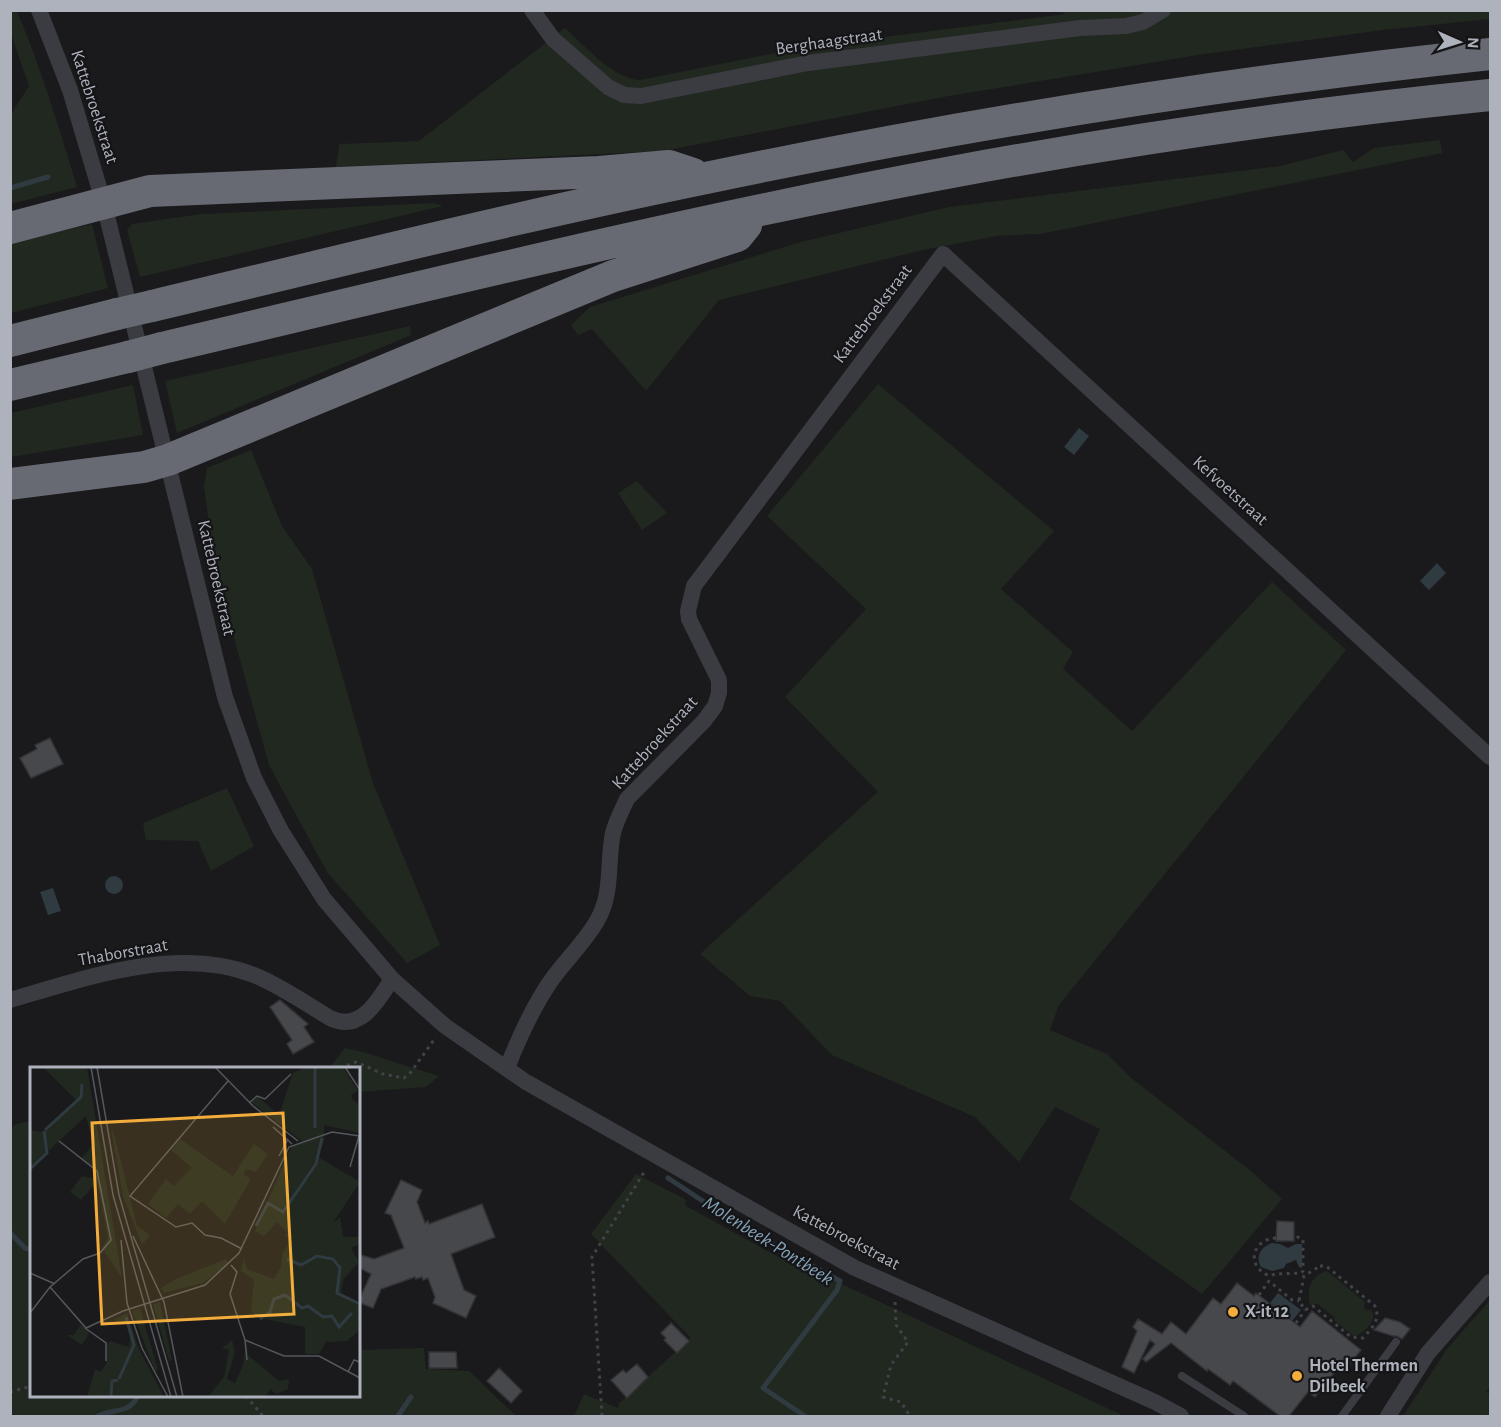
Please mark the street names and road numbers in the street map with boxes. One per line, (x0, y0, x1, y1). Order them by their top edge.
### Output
street label: Berghaagstraat (774, 26, 884, 58)
street label: Kattebroekstraat (67, 48, 121, 166)
street label: Kattebroekstraat (830, 261, 916, 367)
street label: Kefvoetstraat (1189, 453, 1271, 529)
street label: Kattebroekstraat (194, 518, 238, 638)
street label: Kattebroekstraat (609, 693, 701, 793)
street label: Thaborstraat (77, 936, 169, 970)
street label: Kattebroekstraat (790, 1202, 903, 1274)

